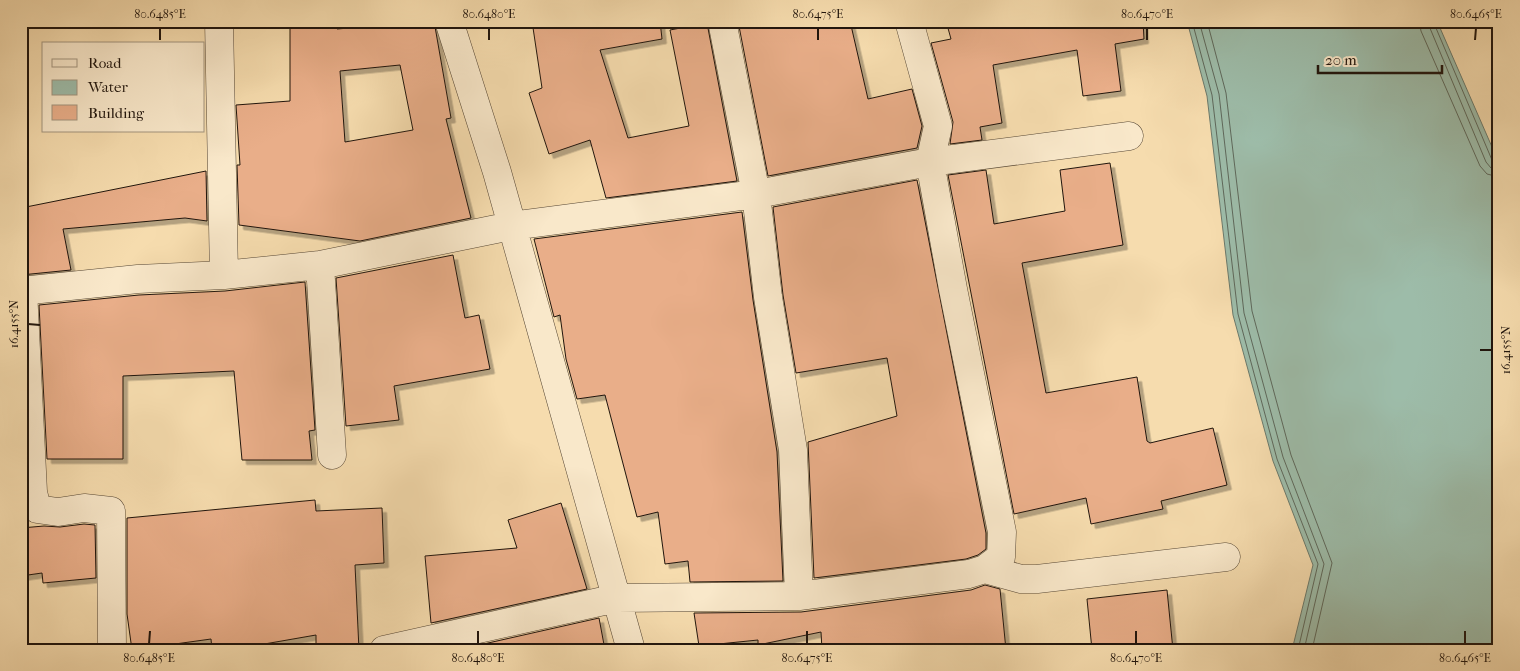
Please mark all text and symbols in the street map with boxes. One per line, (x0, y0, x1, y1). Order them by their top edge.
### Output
text: 80.6485°E (134, 7, 186, 21)
text: 80.6480°E (463, 7, 515, 21)
text: 80.6475°E (793, 7, 843, 21)
text: 80.6470°E (1121, 7, 1173, 21)
text: 80.6465°E (1450, 7, 1502, 21)
legend (42, 42, 205, 132)
scale bar (1318, 42, 1441, 74)
text: 20 m (1325, 51, 1357, 69)
text: Road (88, 54, 122, 72)
text: Water (87, 78, 128, 96)
text: Building (88, 104, 145, 122)
text: 16.4155°N (7, 300, 21, 348)
text: 16.4155°N (1499, 326, 1513, 374)
text: 80.6485°E (123, 651, 175, 665)
text: 80.6480°E (452, 651, 504, 665)
text: 80.6475°E (782, 651, 832, 665)
text: 80.6470°E (1110, 651, 1162, 665)
text: 80.6465°E (1439, 651, 1491, 665)

